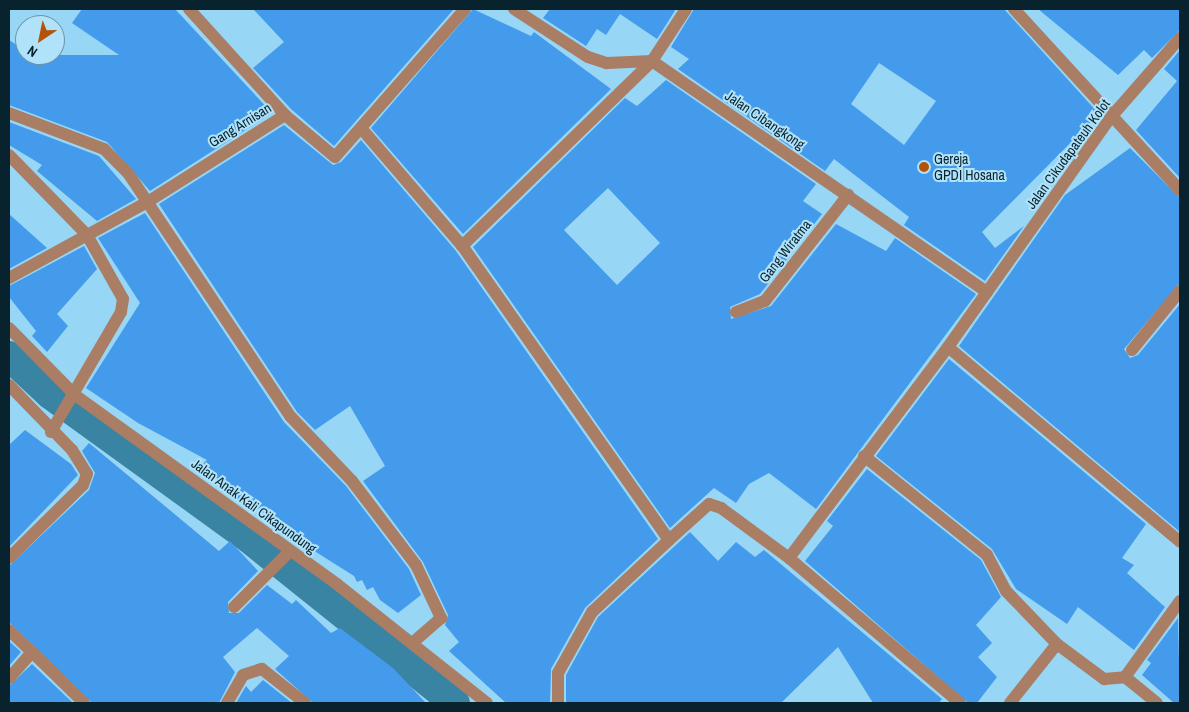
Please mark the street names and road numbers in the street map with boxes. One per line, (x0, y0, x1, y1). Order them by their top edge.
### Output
street label: Jalan Cibangkong (722, 87, 808, 153)
street label: Jalan Cikudapateuh Kolot (1023, 96, 1113, 212)
street label: Gang Arnisan (206, 99, 274, 151)
street label: Gang Wiratma (755, 216, 815, 286)
street label: Jalan Anak Kali Cikapundung (188, 455, 320, 557)

